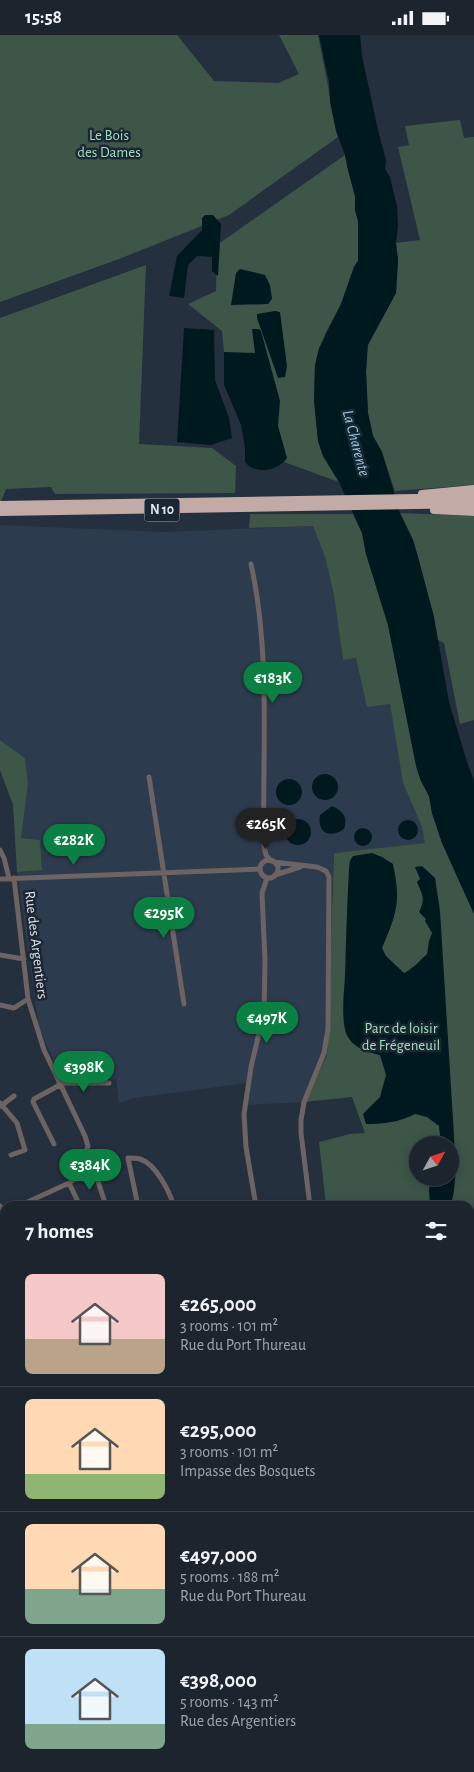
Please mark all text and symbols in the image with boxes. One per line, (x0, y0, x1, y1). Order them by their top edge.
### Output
text: 15:58 (25, 8, 62, 27)
park label: Le Bois des Dames (77, 128, 141, 160)
water label: La Charente (339, 408, 373, 478)
road number: N 10 (144, 499, 180, 521)
pin: €183K (238, 661, 308, 704)
text: €183K (254, 670, 292, 686)
pin: €265K (231, 807, 301, 850)
text: €265K (247, 816, 286, 832)
pin: €282K (39, 823, 109, 866)
text: €282K (54, 832, 94, 848)
street label: Rue des Argentiers (22, 890, 50, 1000)
pin: €295K (129, 897, 199, 939)
text: €295K (145, 905, 184, 921)
pin: €497K (232, 1001, 302, 1044)
text: €497K (247, 1010, 287, 1026)
park label: Parc de loisir de Frégeneuil (362, 1021, 440, 1053)
pin: €398K (49, 1051, 119, 1093)
text: €398K (64, 1059, 104, 1075)
north arrow (409, 1136, 459, 1186)
map controls (409, 1136, 459, 1186)
pin: €384K (55, 1149, 125, 1191)
text: €384K (70, 1157, 110, 1173)
icon: filters (422, 1217, 450, 1245)
text: 7 homes (25, 1221, 94, 1242)
icon: home (65, 1294, 125, 1354)
text: €265,000 (180, 1294, 257, 1315)
text: 3 rooms · 101 m² (180, 1318, 278, 1334)
text: Rue du Port Thureau (180, 1337, 306, 1353)
icon: home (65, 1419, 125, 1479)
text: €295,000 (180, 1420, 257, 1441)
text: 3 rooms · 101 m² (180, 1444, 278, 1460)
text: Impasse des Bosquets (180, 1463, 315, 1479)
icon: home (65, 1544, 125, 1604)
text: €497,000 (180, 1545, 257, 1566)
text: 5 rooms · 188 m² (180, 1569, 279, 1585)
text: Rue du Port Thureau (180, 1588, 306, 1604)
icon: home (65, 1669, 125, 1729)
text: €398,000 (180, 1670, 257, 1691)
text: 5 rooms · 143 m² (180, 1694, 279, 1710)
text: Rue des Argentiers (180, 1713, 296, 1729)

